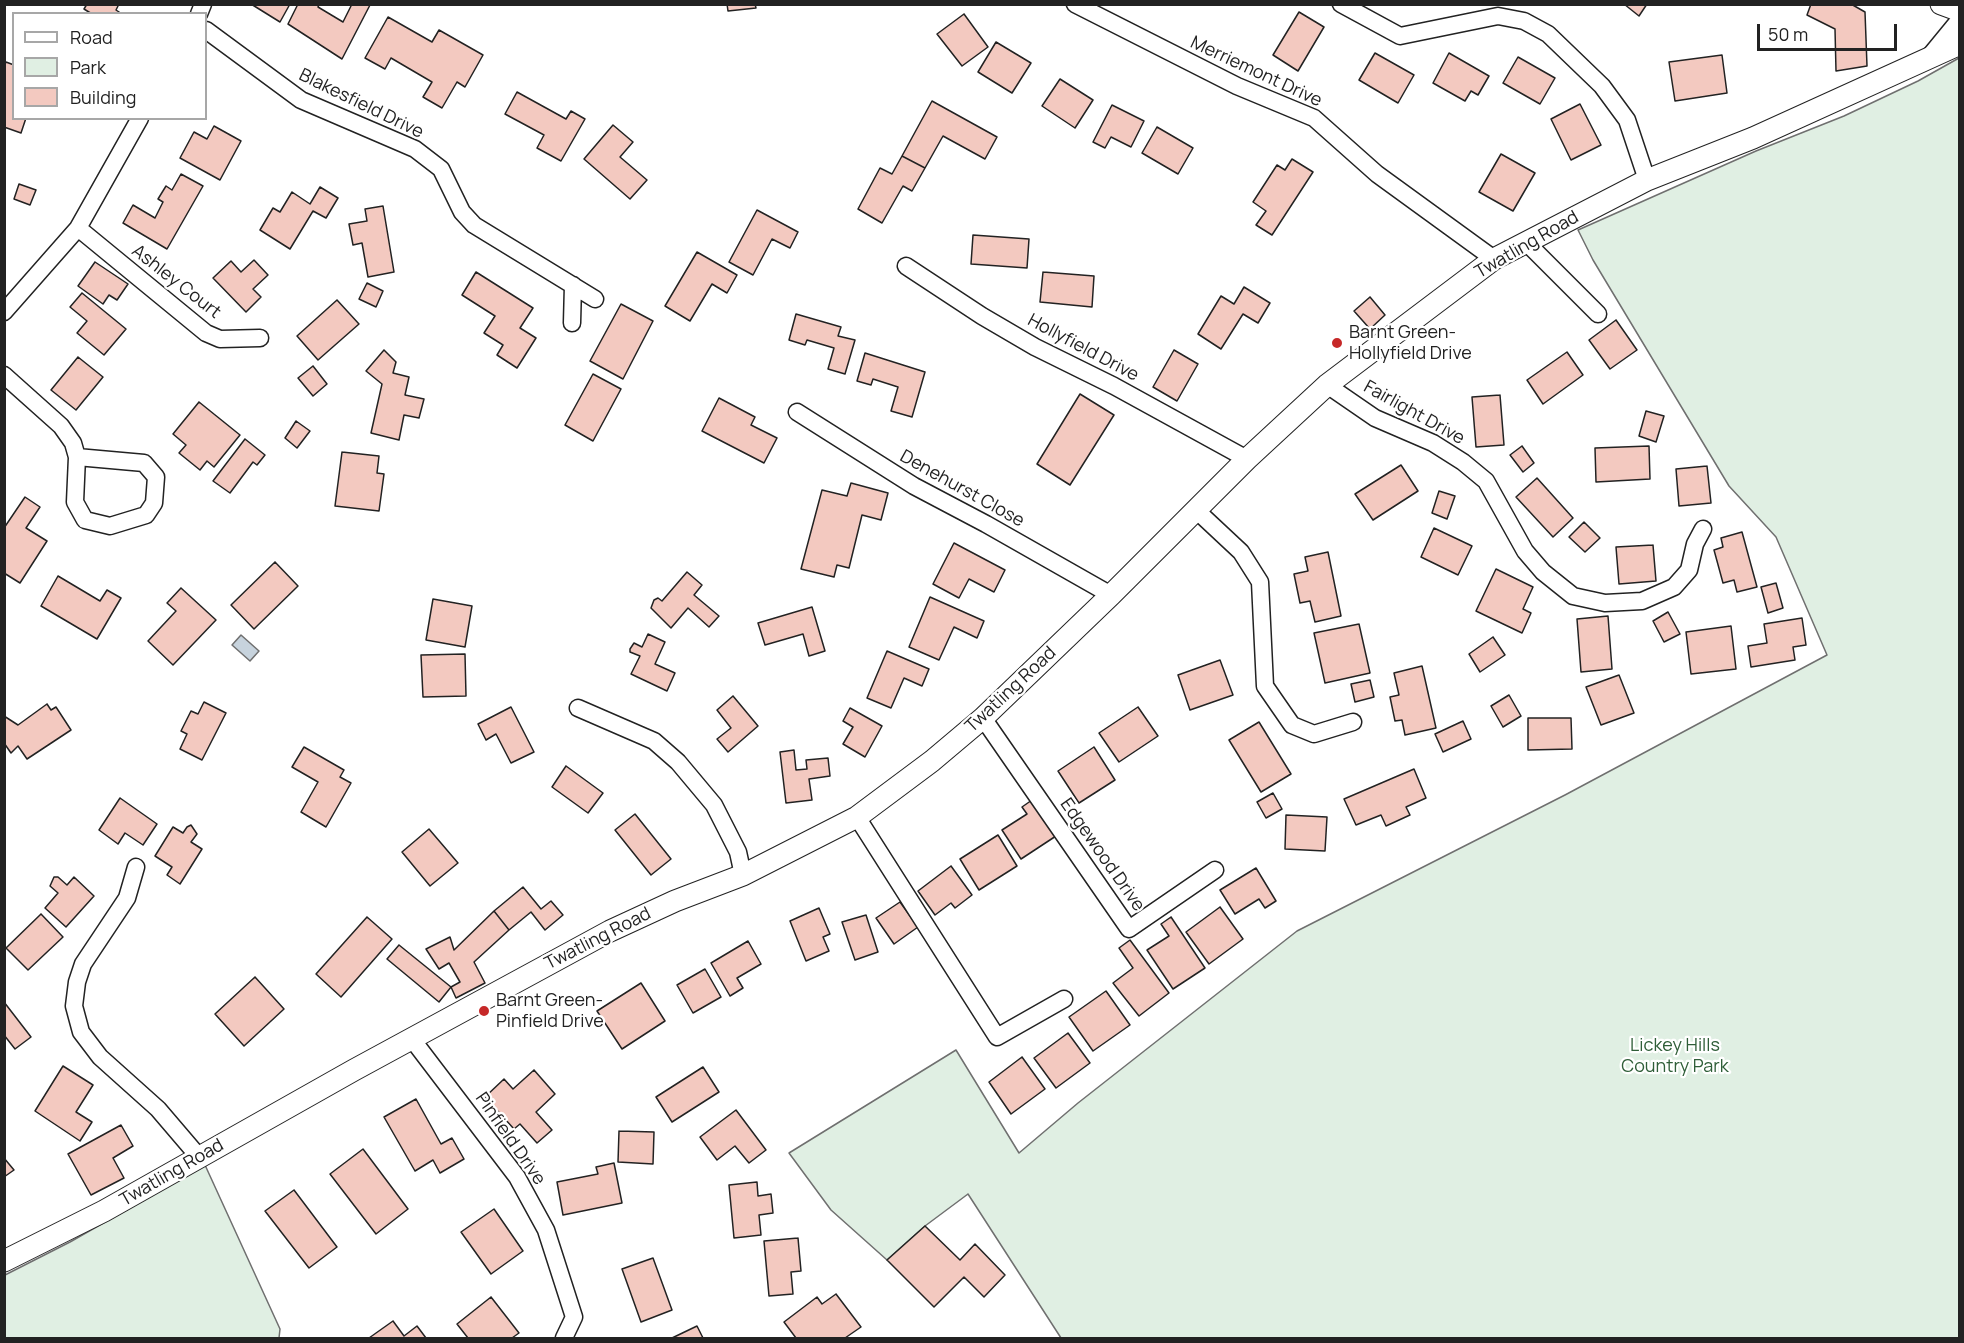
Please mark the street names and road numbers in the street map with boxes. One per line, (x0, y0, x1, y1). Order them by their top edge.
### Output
street label: Merriemont Drive (1187, 32, 1325, 112)
street label: Blakesfield Drive (295, 65, 427, 143)
street label: Twatling Road (1471, 207, 1583, 283)
street label: Ashley Court (127, 241, 225, 323)
street label: Hollyfield Drive (1024, 310, 1142, 386)
street label: Fairlight Drive (1360, 376, 1468, 450)
street label: Denehurst Close (896, 446, 1028, 532)
street label: Twatling Road (961, 642, 1061, 738)
street label: Edgewood Drive (1055, 794, 1149, 916)
street label: Twatling Road (541, 903, 655, 975)
street label: Pinfield Drive (470, 1089, 550, 1189)
street label: Twatling Road (116, 1135, 228, 1211)

